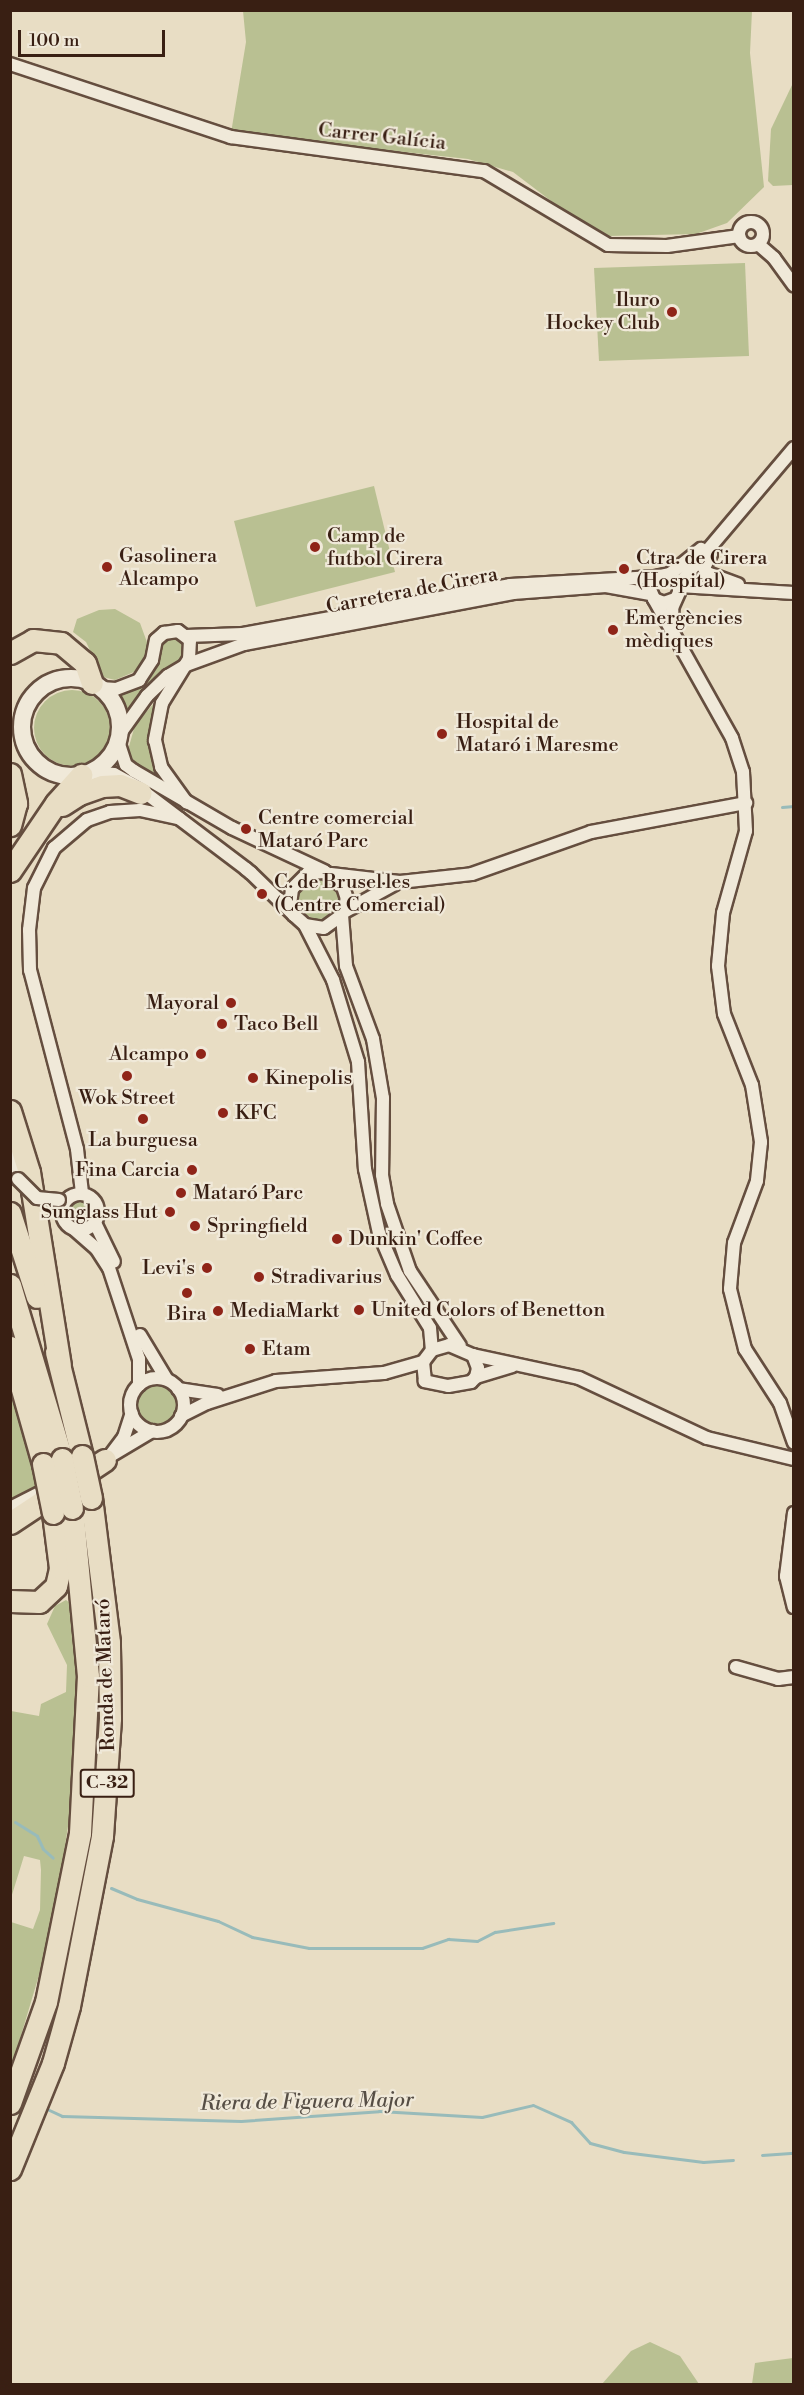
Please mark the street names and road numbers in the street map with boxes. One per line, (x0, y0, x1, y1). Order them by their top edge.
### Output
street label: Carrer Galícia (317, 118, 447, 156)
street label: Carretera de Cirera (324, 563, 500, 619)
street label: Ronda de Mataró (91, 1598, 121, 1752)
road number: C-32 (78, 1768, 136, 1798)

